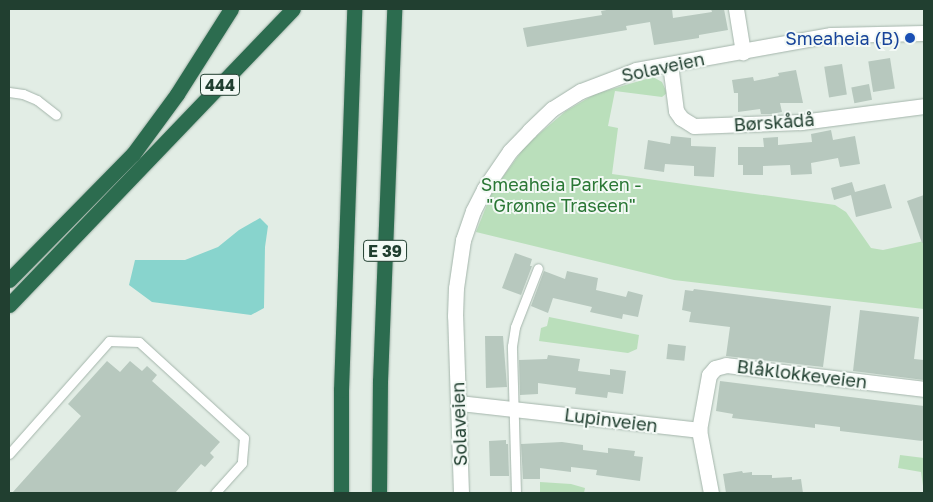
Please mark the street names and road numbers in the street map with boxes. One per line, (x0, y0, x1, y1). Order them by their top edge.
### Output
street label: Solaveien (619, 48, 707, 86)
road number: 444 (200, 72, 240, 98)
street label: Børskådå (733, 108, 815, 136)
road number: E 39 (362, 238, 408, 264)
street label: Blåklokkeveien (736, 355, 868, 393)
street label: Solaveien (447, 381, 471, 467)
street label: Lupinveien (563, 404, 659, 436)

